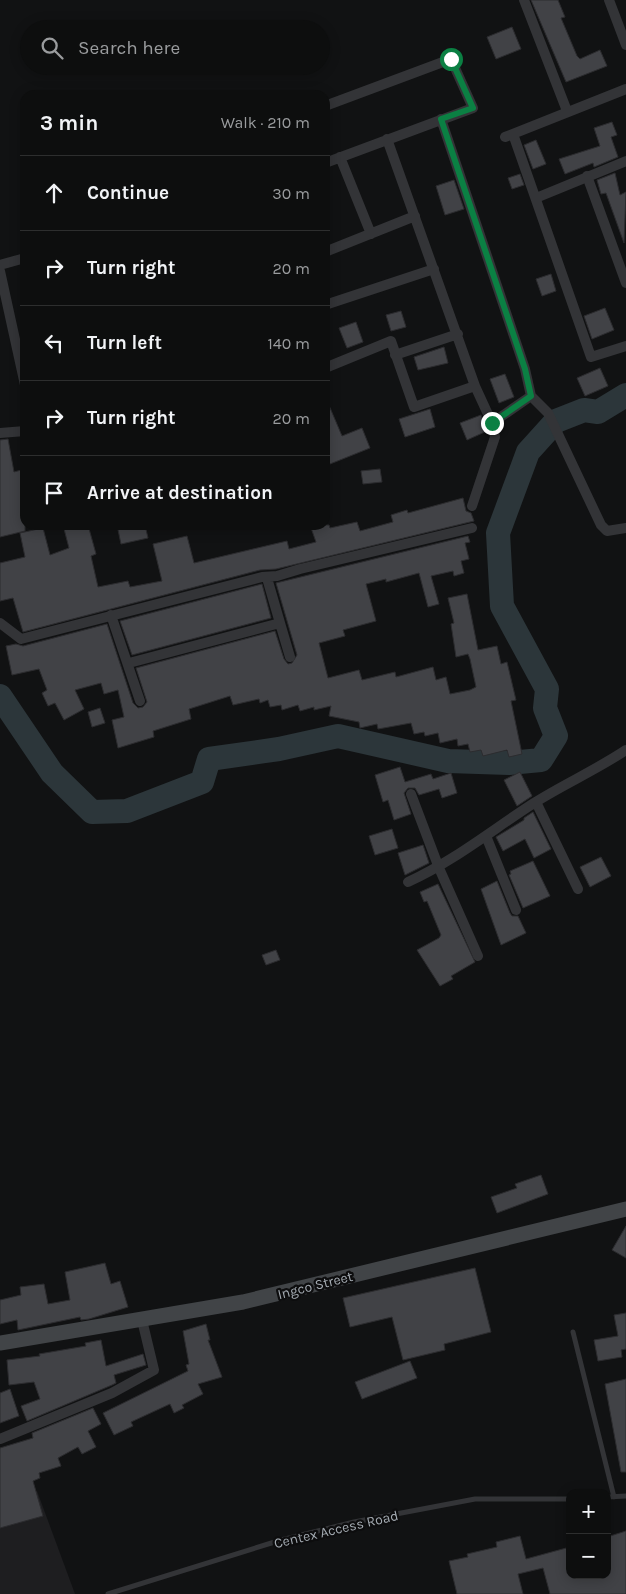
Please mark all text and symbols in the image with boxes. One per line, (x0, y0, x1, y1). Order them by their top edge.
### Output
search box (20, 20, 330, 75)
icon: search (38, 34, 66, 62)
text: Search here (78, 37, 180, 59)
route start (440, 48, 463, 71)
text: 3 min (40, 111, 98, 135)
text: Walk · 210 m (221, 113, 310, 132)
icon: ahead (40, 179, 68, 207)
text: Continue (87, 182, 169, 204)
text: 30 m (272, 184, 310, 203)
icon: right (40, 254, 68, 282)
text: Turn right (87, 257, 176, 279)
text: 20 m (272, 259, 310, 278)
icon: left (40, 329, 68, 357)
text: Turn left (87, 332, 162, 354)
text: 140 m (268, 334, 310, 353)
icon: right (40, 404, 68, 432)
text: Turn right (87, 407, 176, 429)
text: 20 m (272, 409, 310, 428)
route end (481, 412, 504, 435)
icon: arrive (40, 479, 68, 507)
text: Arrive at destination (87, 482, 273, 504)
street label: Ingco Street (276, 1268, 354, 1303)
map controls (566, 1489, 611, 1579)
button: + (566, 1489, 611, 1534)
street label: Centex Access Road (272, 1507, 400, 1552)
button: − (566, 1534, 611, 1579)

